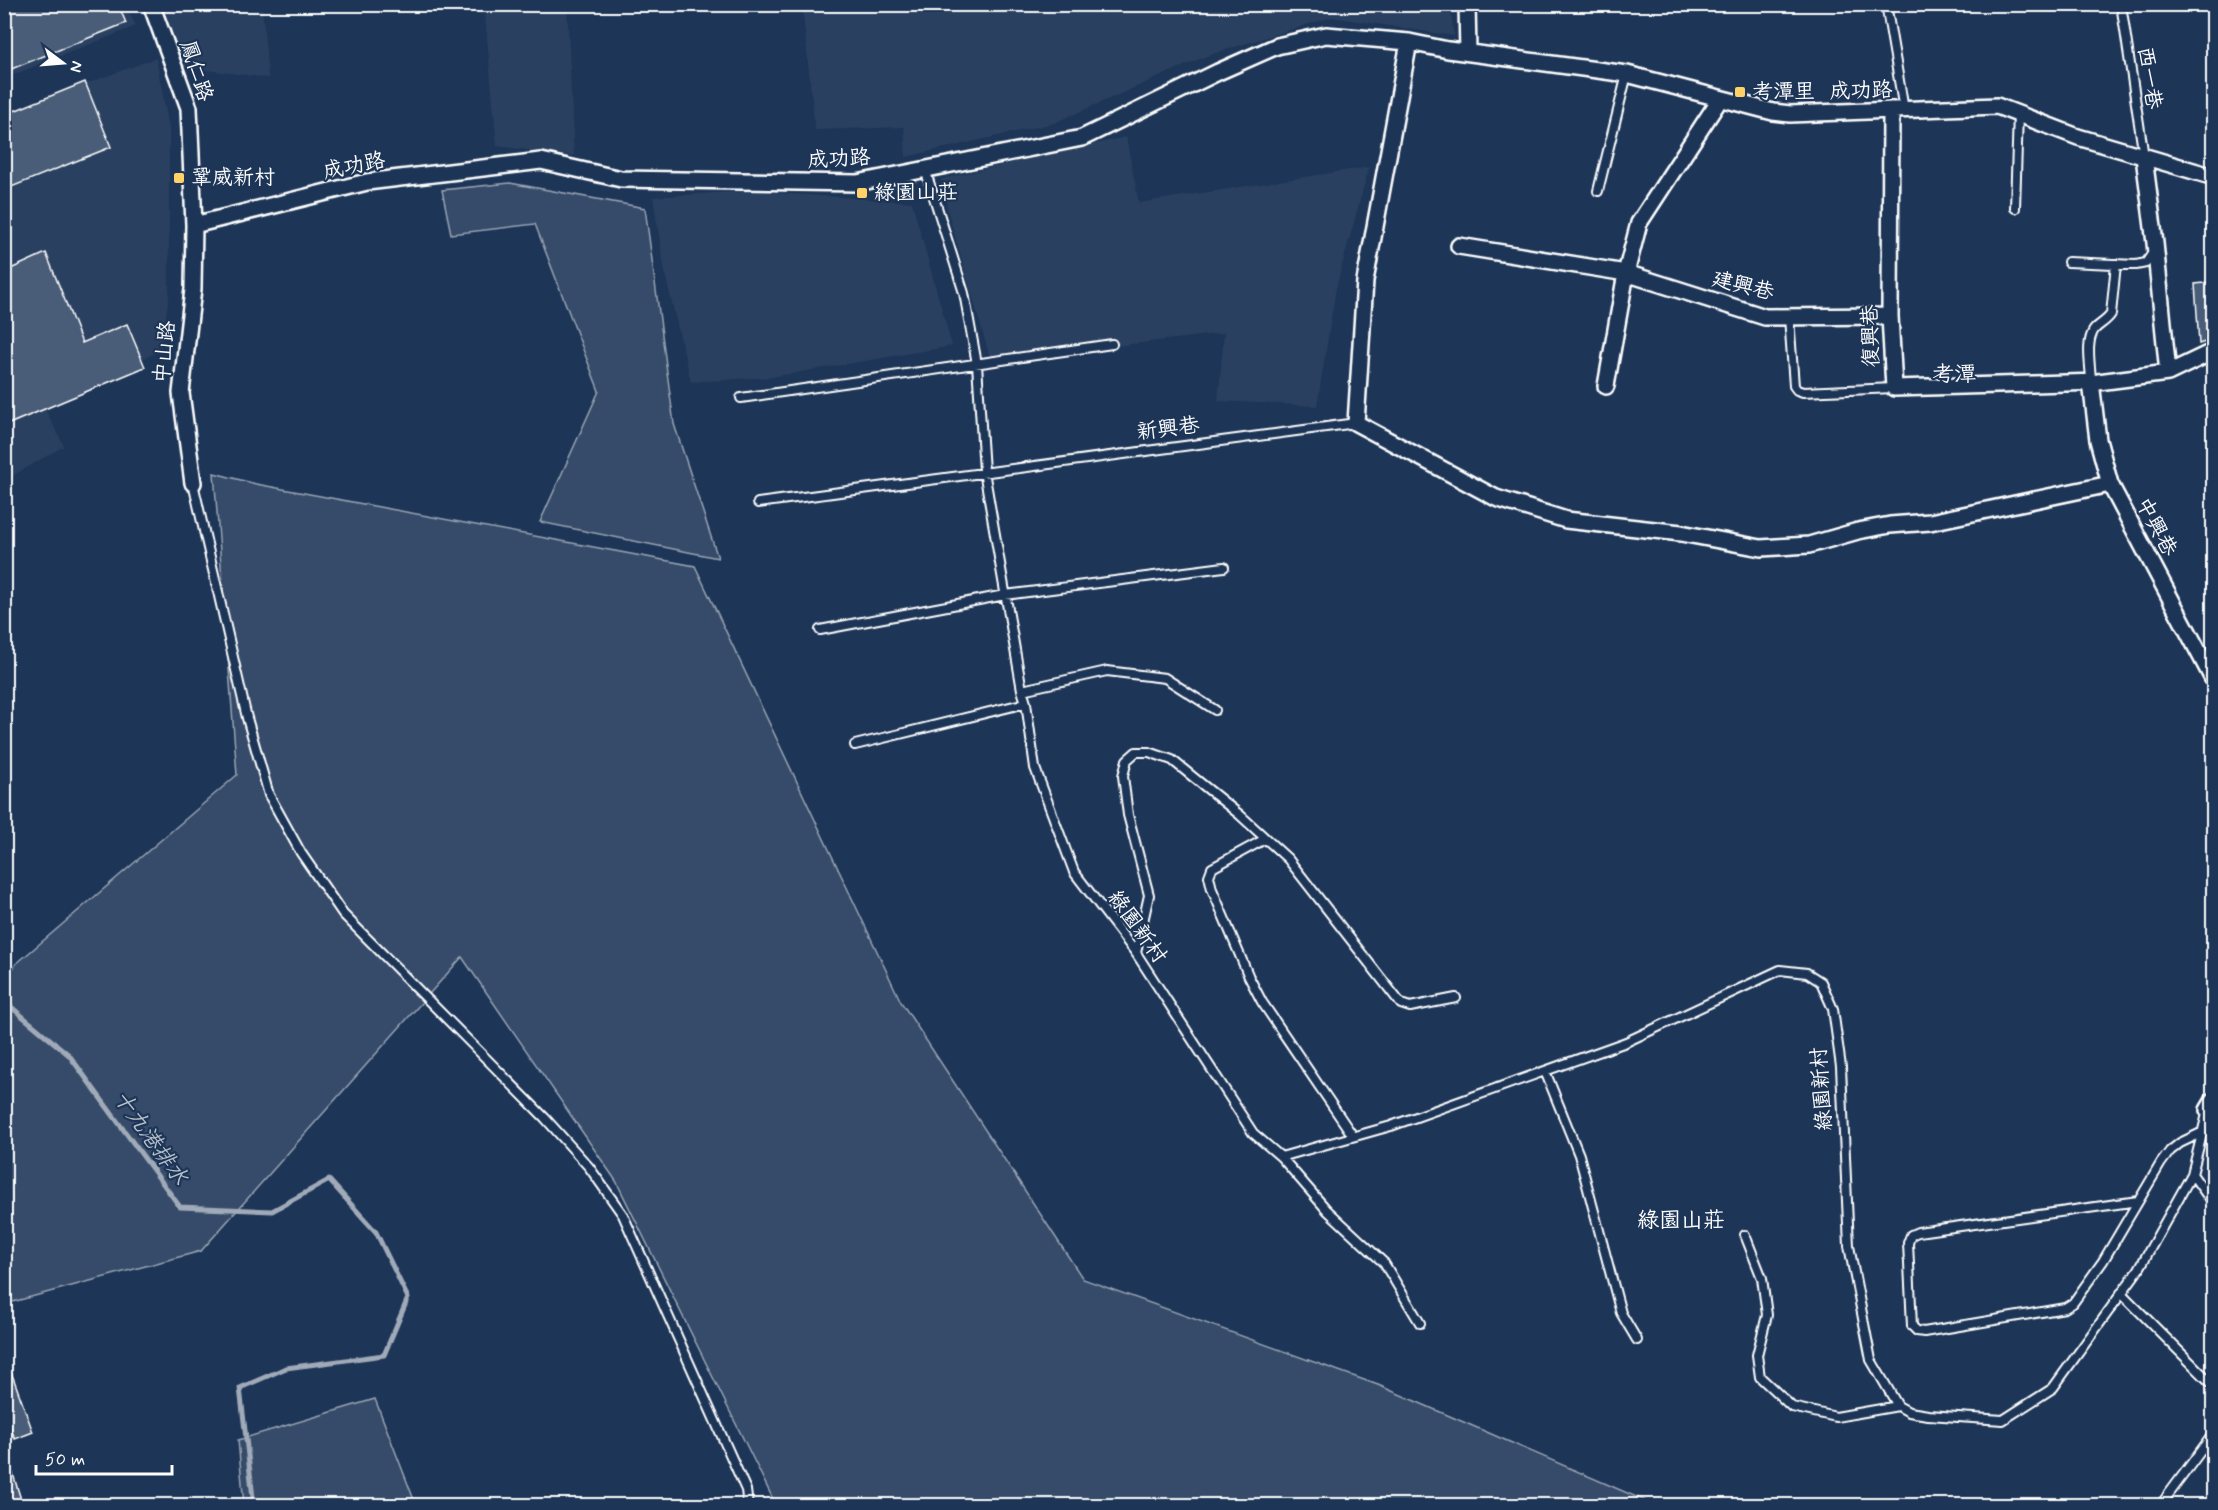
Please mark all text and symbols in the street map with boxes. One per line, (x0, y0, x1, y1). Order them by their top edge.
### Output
north arrow (33, 33, 93, 93)
street label: 鳳仁路 (173, 37, 219, 105)
street label: 西一巷 (2130, 45, 2168, 111)
text: N (64, 59, 88, 75)
street label: 成功路 (1829, 76, 1893, 106)
place label: 考潭里 (1752, 78, 1815, 106)
marker: 考潭里 (1733, 85, 1747, 99)
street label: 成功路 (807, 143, 871, 175)
street label: 成功路 (320, 146, 388, 186)
place label: 鞏威新村 (191, 164, 275, 192)
marker: 鞏威新村 (172, 171, 186, 185)
place label: 綠園山莊 (874, 179, 958, 207)
marker: 綠園山莊 (855, 186, 869, 200)
street label: 建興巷 (1709, 265, 1777, 307)
street label: 復興巷 (1856, 304, 1886, 368)
street label: 中山路 (148, 319, 182, 385)
district label: 考潭 (1932, 361, 1976, 389)
street label: 新興巷 (1135, 411, 1201, 447)
street label: 中興巷 (2129, 493, 2183, 561)
street label: 綠園新村 (1101, 885, 1173, 969)
street label: 綠園新村 (1805, 1046, 1839, 1132)
water label: 十九港排水 (106, 1085, 194, 1192)
district label: 綠園山莊 (1637, 1207, 1725, 1235)
scale bar (36, 1438, 172, 1476)
text: 50 m (45, 1448, 85, 1472)

